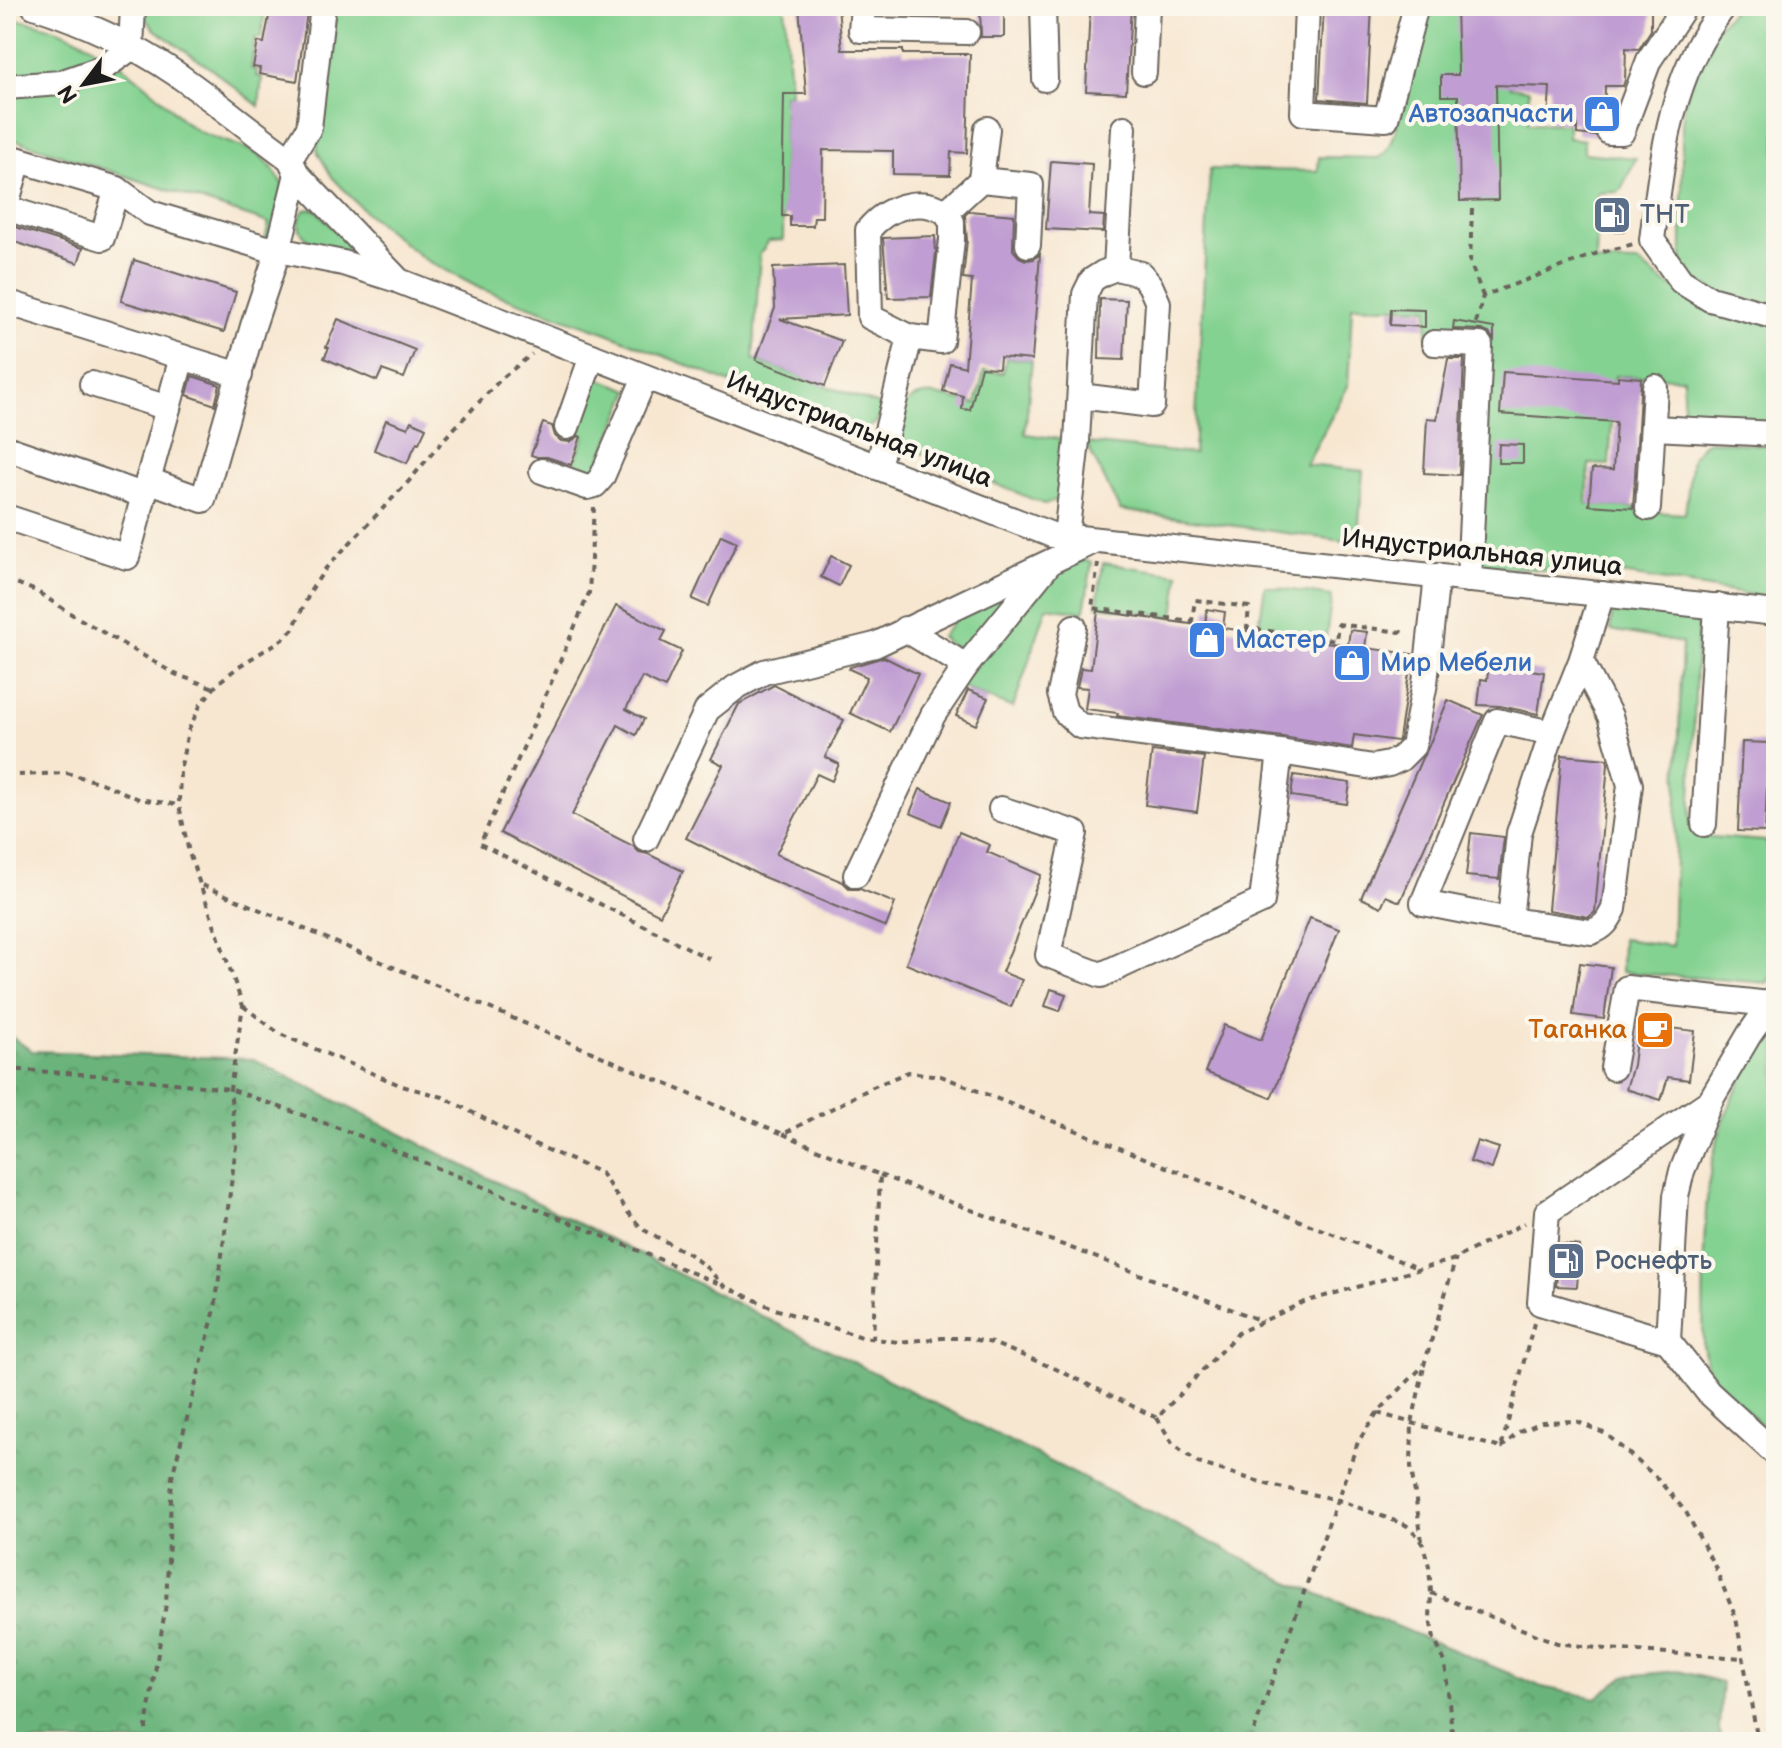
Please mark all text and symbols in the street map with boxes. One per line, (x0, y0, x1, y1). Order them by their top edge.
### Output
north arrow (44, 44, 124, 124)
text: N (52, 80, 84, 108)
shop icon: Автозапчасти (1581, 93, 1623, 135)
place label: Автозапчасти (1408, 99, 1574, 130)
fuel station icon: ТНТ (1591, 194, 1633, 236)
place label: ТНТ (1640, 200, 1690, 231)
street label: Индустриальная улица (722, 365, 996, 495)
street label: Индустриальная улица (1340, 523, 1624, 583)
shop icon: Мастер (1186, 619, 1228, 661)
place label: Мастер (1235, 625, 1326, 656)
shop icon: Мир Мебели (1331, 642, 1373, 684)
place label: Мир Мебели (1380, 648, 1532, 679)
cafe icon: Таганка (1634, 1009, 1676, 1051)
place label: Таганка (1528, 1015, 1627, 1046)
fuel station icon: Роснефть (1545, 1240, 1587, 1282)
place label: Роснефть (1594, 1246, 1712, 1277)

